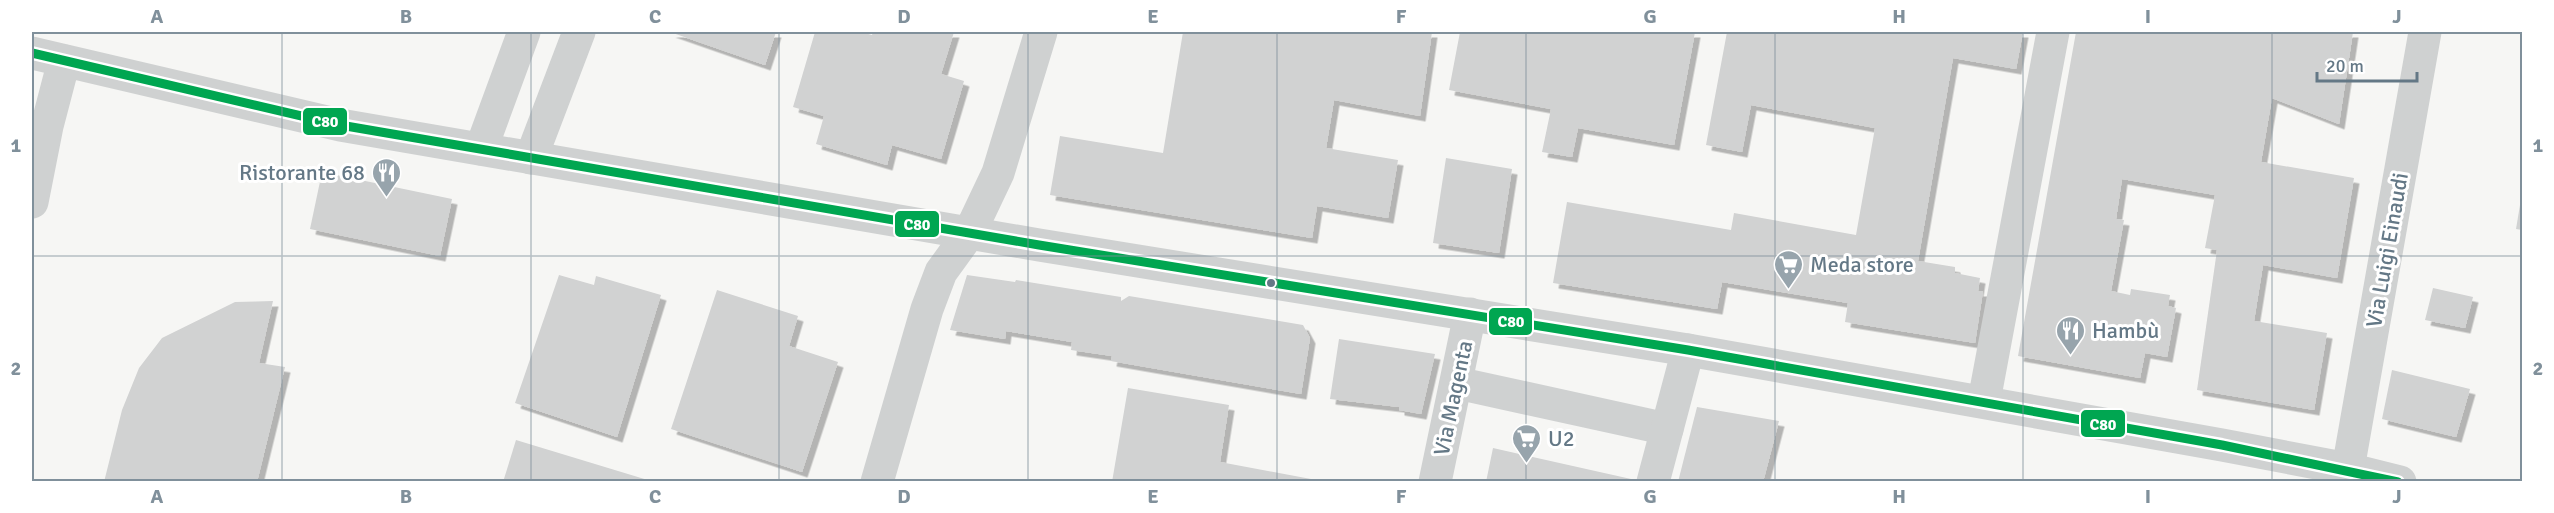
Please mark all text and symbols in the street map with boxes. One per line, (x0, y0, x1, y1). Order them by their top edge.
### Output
text: A (151, 4, 164, 29)
text: B (400, 4, 412, 29)
text: C (649, 4, 661, 29)
text: D (897, 4, 911, 29)
text: E (1147, 4, 1159, 29)
text: F (1396, 4, 1407, 29)
text: G (1643, 4, 1657, 29)
text: H (1892, 4, 1906, 29)
text: I (2145, 4, 2151, 29)
text: J (2392, 4, 2402, 29)
scale bar (2317, 45, 2418, 83)
text: 20 m (2326, 55, 2364, 77)
line badge: C80 (302, 107, 348, 136)
text: C80 (311, 112, 339, 132)
text: 1 (11, 133, 22, 158)
text: 1 (2533, 133, 2544, 158)
restaurant icon: Ristorante 68 (370, 156, 402, 198)
place label: Ristorante 68 (239, 159, 365, 186)
street label: Via Luigi Einaudi (2360, 170, 2414, 330)
line badge: C80 (894, 210, 940, 238)
text: C80 (903, 215, 931, 235)
supermarket icon: Meda store (1773, 248, 1805, 290)
place label: Meda store (1810, 251, 1914, 278)
unlabelled marker (1265, 277, 1277, 289)
line badge: C80 (1488, 307, 1533, 336)
text: C80 (1497, 312, 1525, 332)
restaurant icon: Hambù (2055, 314, 2087, 356)
place label: Hambù (2092, 317, 2159, 344)
street label: Via Magenta (1428, 338, 1478, 458)
text: 2 (11, 356, 21, 381)
text: 2 (2533, 356, 2543, 381)
line badge: C80 (2080, 409, 2126, 438)
text: C80 (2089, 415, 2117, 435)
supermarket icon: U2 (1511, 422, 1543, 464)
place label: U2 (1548, 425, 1575, 452)
text: A (151, 484, 164, 509)
text: B (400, 484, 412, 509)
text: C (649, 484, 661, 509)
text: D (897, 484, 911, 509)
text: E (1147, 484, 1159, 509)
text: F (1396, 484, 1407, 509)
text: G (1643, 484, 1657, 509)
text: H (1892, 484, 1906, 509)
text: I (2145, 484, 2151, 509)
text: J (2392, 484, 2402, 509)

